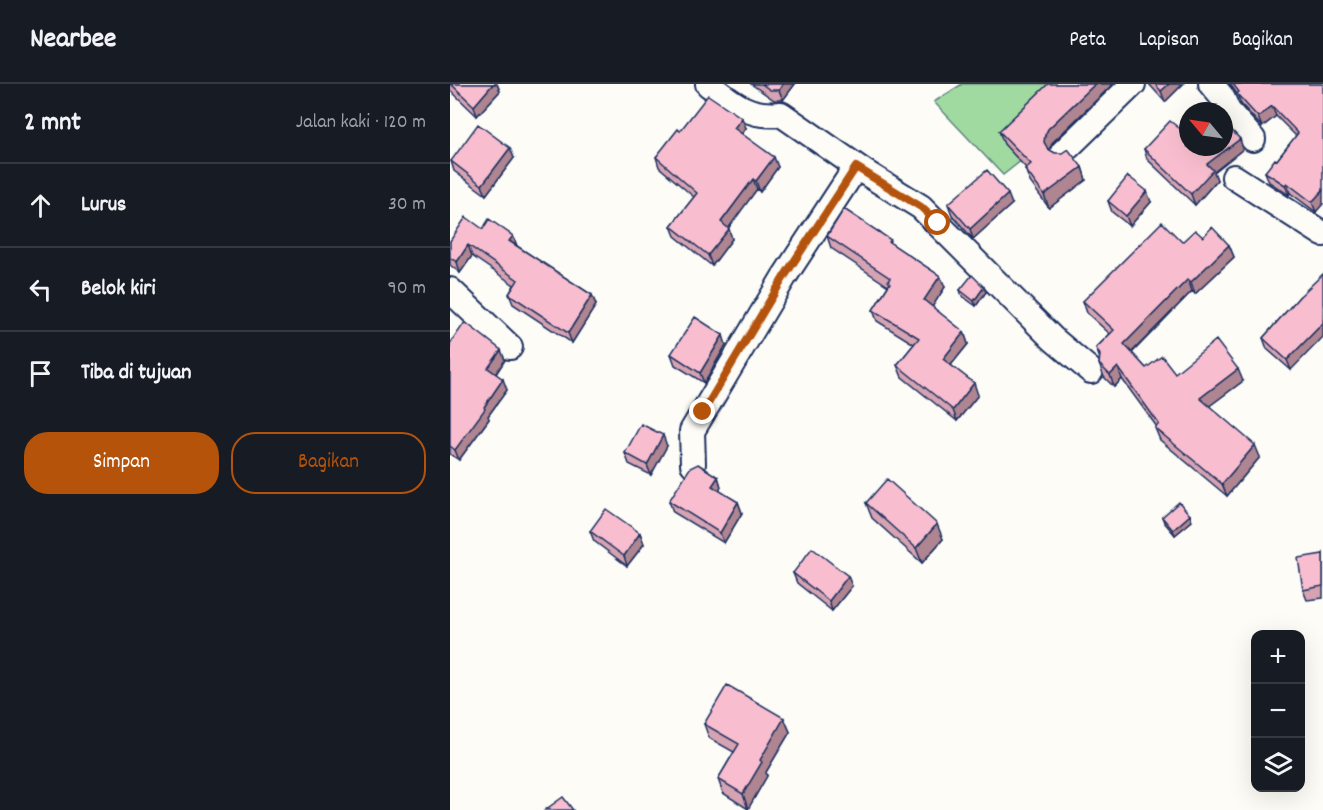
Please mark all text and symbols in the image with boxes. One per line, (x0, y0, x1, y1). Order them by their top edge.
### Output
text: Nearbee (30, 21, 116, 61)
text: Peta (1069, 26, 1106, 56)
text: Lapisan (1139, 26, 1199, 56)
text: Bagikan (1232, 26, 1293, 56)
north arrow (1179, 102, 1233, 156)
text: 2 mnt (24, 105, 81, 142)
text: Jalan kaki · 120 m (296, 109, 426, 137)
icon: ahead (24, 189, 57, 222)
text: Lurus (81, 190, 126, 221)
text: 30 m (388, 191, 426, 219)
route start (924, 209, 950, 235)
icon: left (24, 273, 57, 306)
text: Belok kiri (81, 274, 155, 305)
text: 90 m (388, 275, 426, 303)
icon: arrive (24, 357, 57, 390)
text: Tiba di tujuan (81, 358, 191, 389)
route end (689, 398, 715, 424)
button: Simpan (24, 432, 219, 494)
button: Bagikan (231, 432, 426, 494)
map controls (1251, 630, 1305, 792)
button: + (1251, 630, 1305, 684)
button: − (1251, 684, 1305, 738)
button: layers (1251, 738, 1305, 792)

